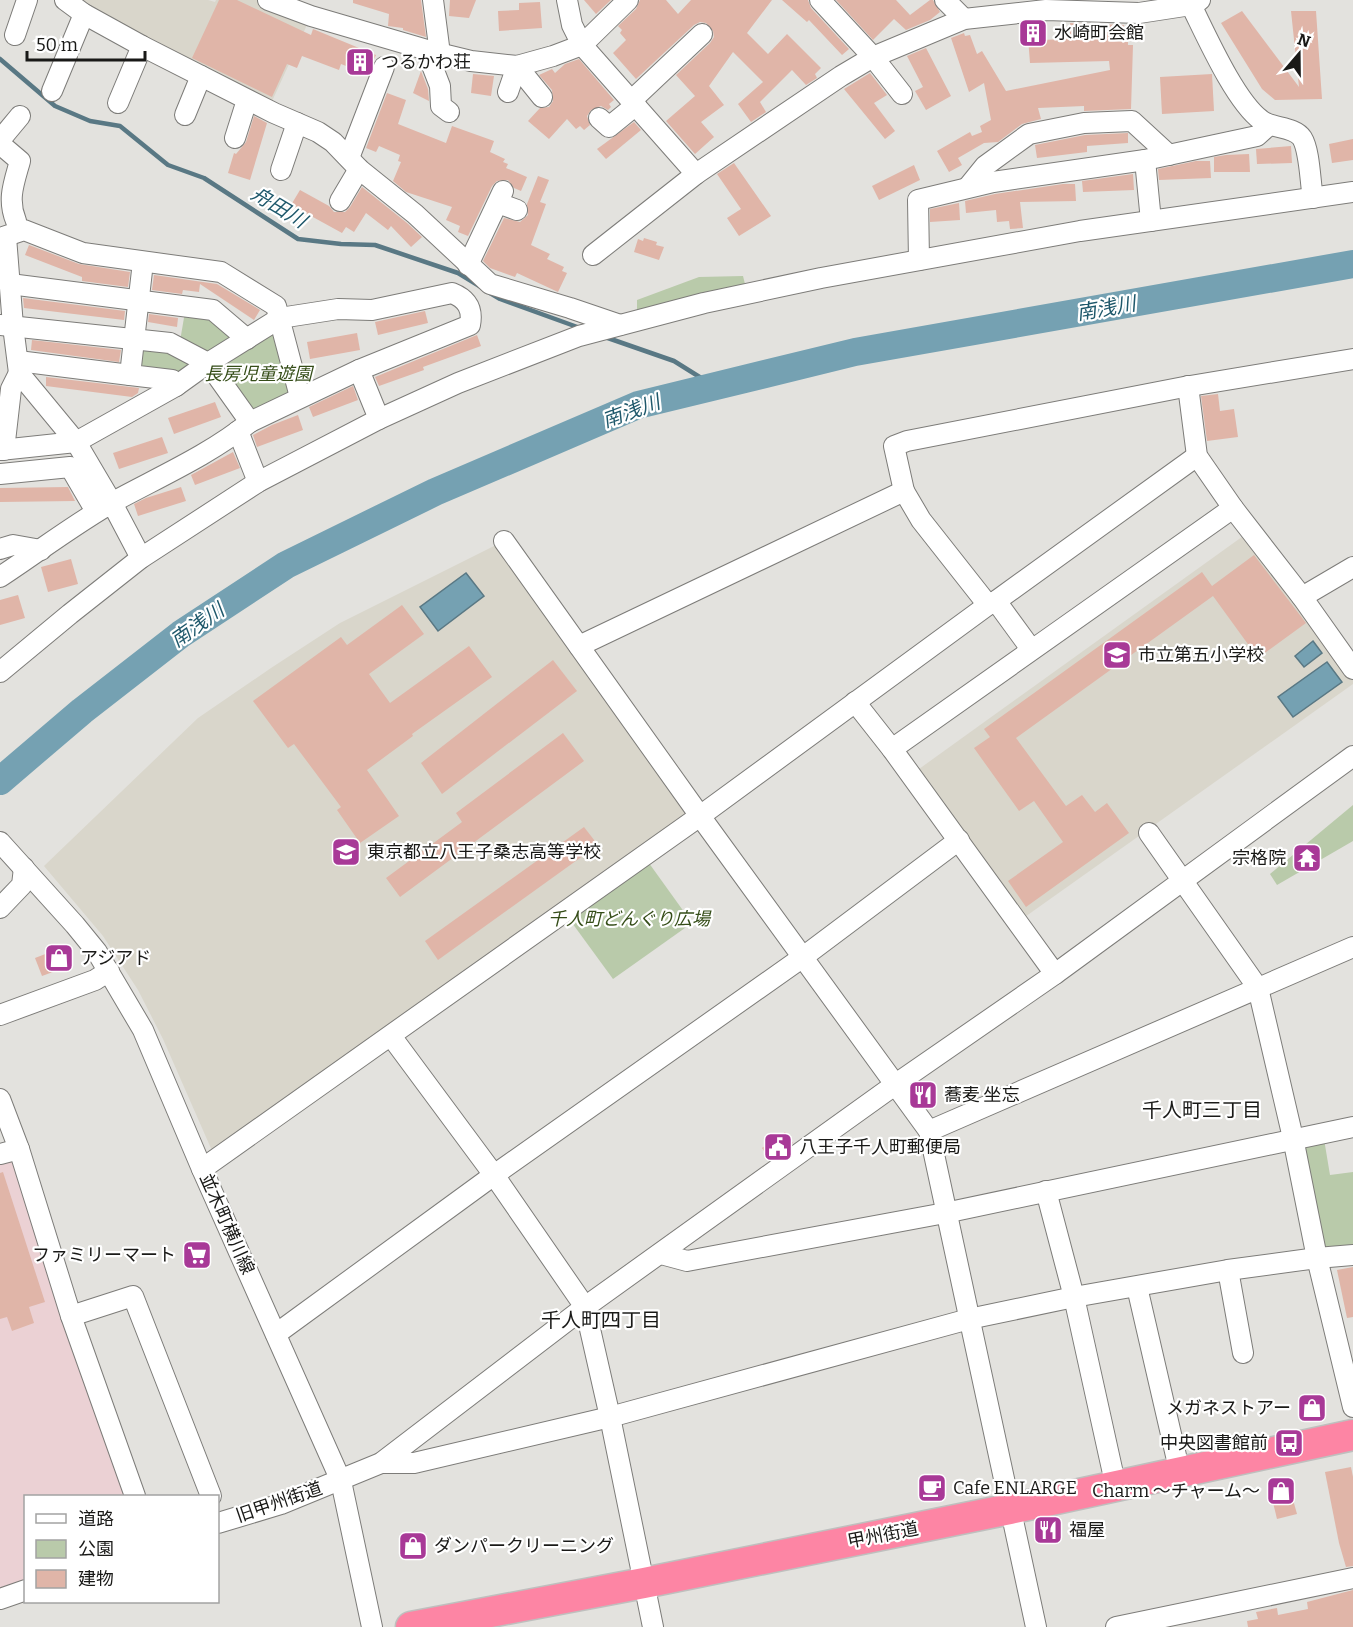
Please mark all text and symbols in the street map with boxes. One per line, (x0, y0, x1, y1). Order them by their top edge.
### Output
building icon: 水崎町会館 (1017, 17, 1049, 49)
place label: 水崎町会館 (1054, 22, 1144, 44)
scale bar (27, 24, 146, 62)
north arrow (1269, 24, 1329, 84)
text: N (1295, 29, 1313, 51)
text: 50 m (36, 34, 78, 56)
building icon: つるかわ荘 (344, 46, 376, 78)
place label: つるかわ荘 (381, 51, 471, 73)
water label: 舟田川 (247, 181, 313, 234)
water label: 南浅川 (1074, 291, 1140, 325)
park label: 長房児童遊園 (204, 363, 315, 385)
water label: 南浅川 (599, 389, 665, 433)
water label: 南浅川 (166, 597, 230, 652)
school or university icon: 市立第五小学校 (1101, 639, 1133, 671)
place label: 市立第五小学校 (1138, 644, 1264, 666)
school or university icon: 東京都立八王子桑志高等学校 (330, 836, 362, 868)
place label: 東京都立八王子桑志高等学校 (367, 841, 601, 863)
temple icon: 宗格院 (1291, 842, 1323, 874)
place label: 宗格院 (1232, 847, 1286, 869)
park label: 千人町どんぐり広場 (548, 908, 712, 930)
shop icon: アジアド (43, 942, 75, 974)
place label: アジアド (80, 947, 151, 969)
restaurant icon: 蕎麦 坐忘 (907, 1079, 939, 1111)
place label: 蕎麦 坐忘 (944, 1084, 1020, 1106)
district label: 千人町三丁目 (1142, 1098, 1262, 1122)
public building icon: 八王子千人町郵便局 (762, 1131, 794, 1163)
place label: 八王子千人町郵便局 (799, 1136, 961, 1158)
street label: 並木町横川線 (195, 1170, 259, 1278)
supermarket icon: ファミリーマート (181, 1239, 213, 1271)
place label: ファミリーマート (32, 1244, 176, 1266)
district label: 千人町四丁目 (541, 1308, 661, 1332)
shop icon: メガネストアー (1296, 1392, 1328, 1424)
place label: メガネストアー (1166, 1397, 1291, 1419)
bus stop icon: 中央図書館前 (1273, 1427, 1305, 1459)
place label: 中央図書館前 (1160, 1432, 1268, 1454)
cafe icon: Cafe ENLARGE (916, 1472, 948, 1504)
shop icon: Charm ～チャーム～ (1265, 1475, 1297, 1507)
street label: 旧甲州街道 (233, 1477, 325, 1527)
place label: Cafe ENLARGE (953, 1477, 1077, 1499)
place label: Charm ～チャーム～ (1092, 1480, 1260, 1502)
legend (24, 1495, 219, 1603)
text: 道路 (78, 1508, 114, 1530)
restaurant icon: 福屋 (1032, 1514, 1064, 1546)
street label: 甲州街道 (846, 1517, 920, 1553)
place label: 福屋 (1069, 1519, 1105, 1541)
shop icon: ダンパークリーニング (397, 1530, 429, 1562)
place label: ダンパークリーニング (434, 1535, 614, 1557)
text: 公園 (78, 1538, 114, 1560)
text: 建物 (78, 1568, 114, 1590)

